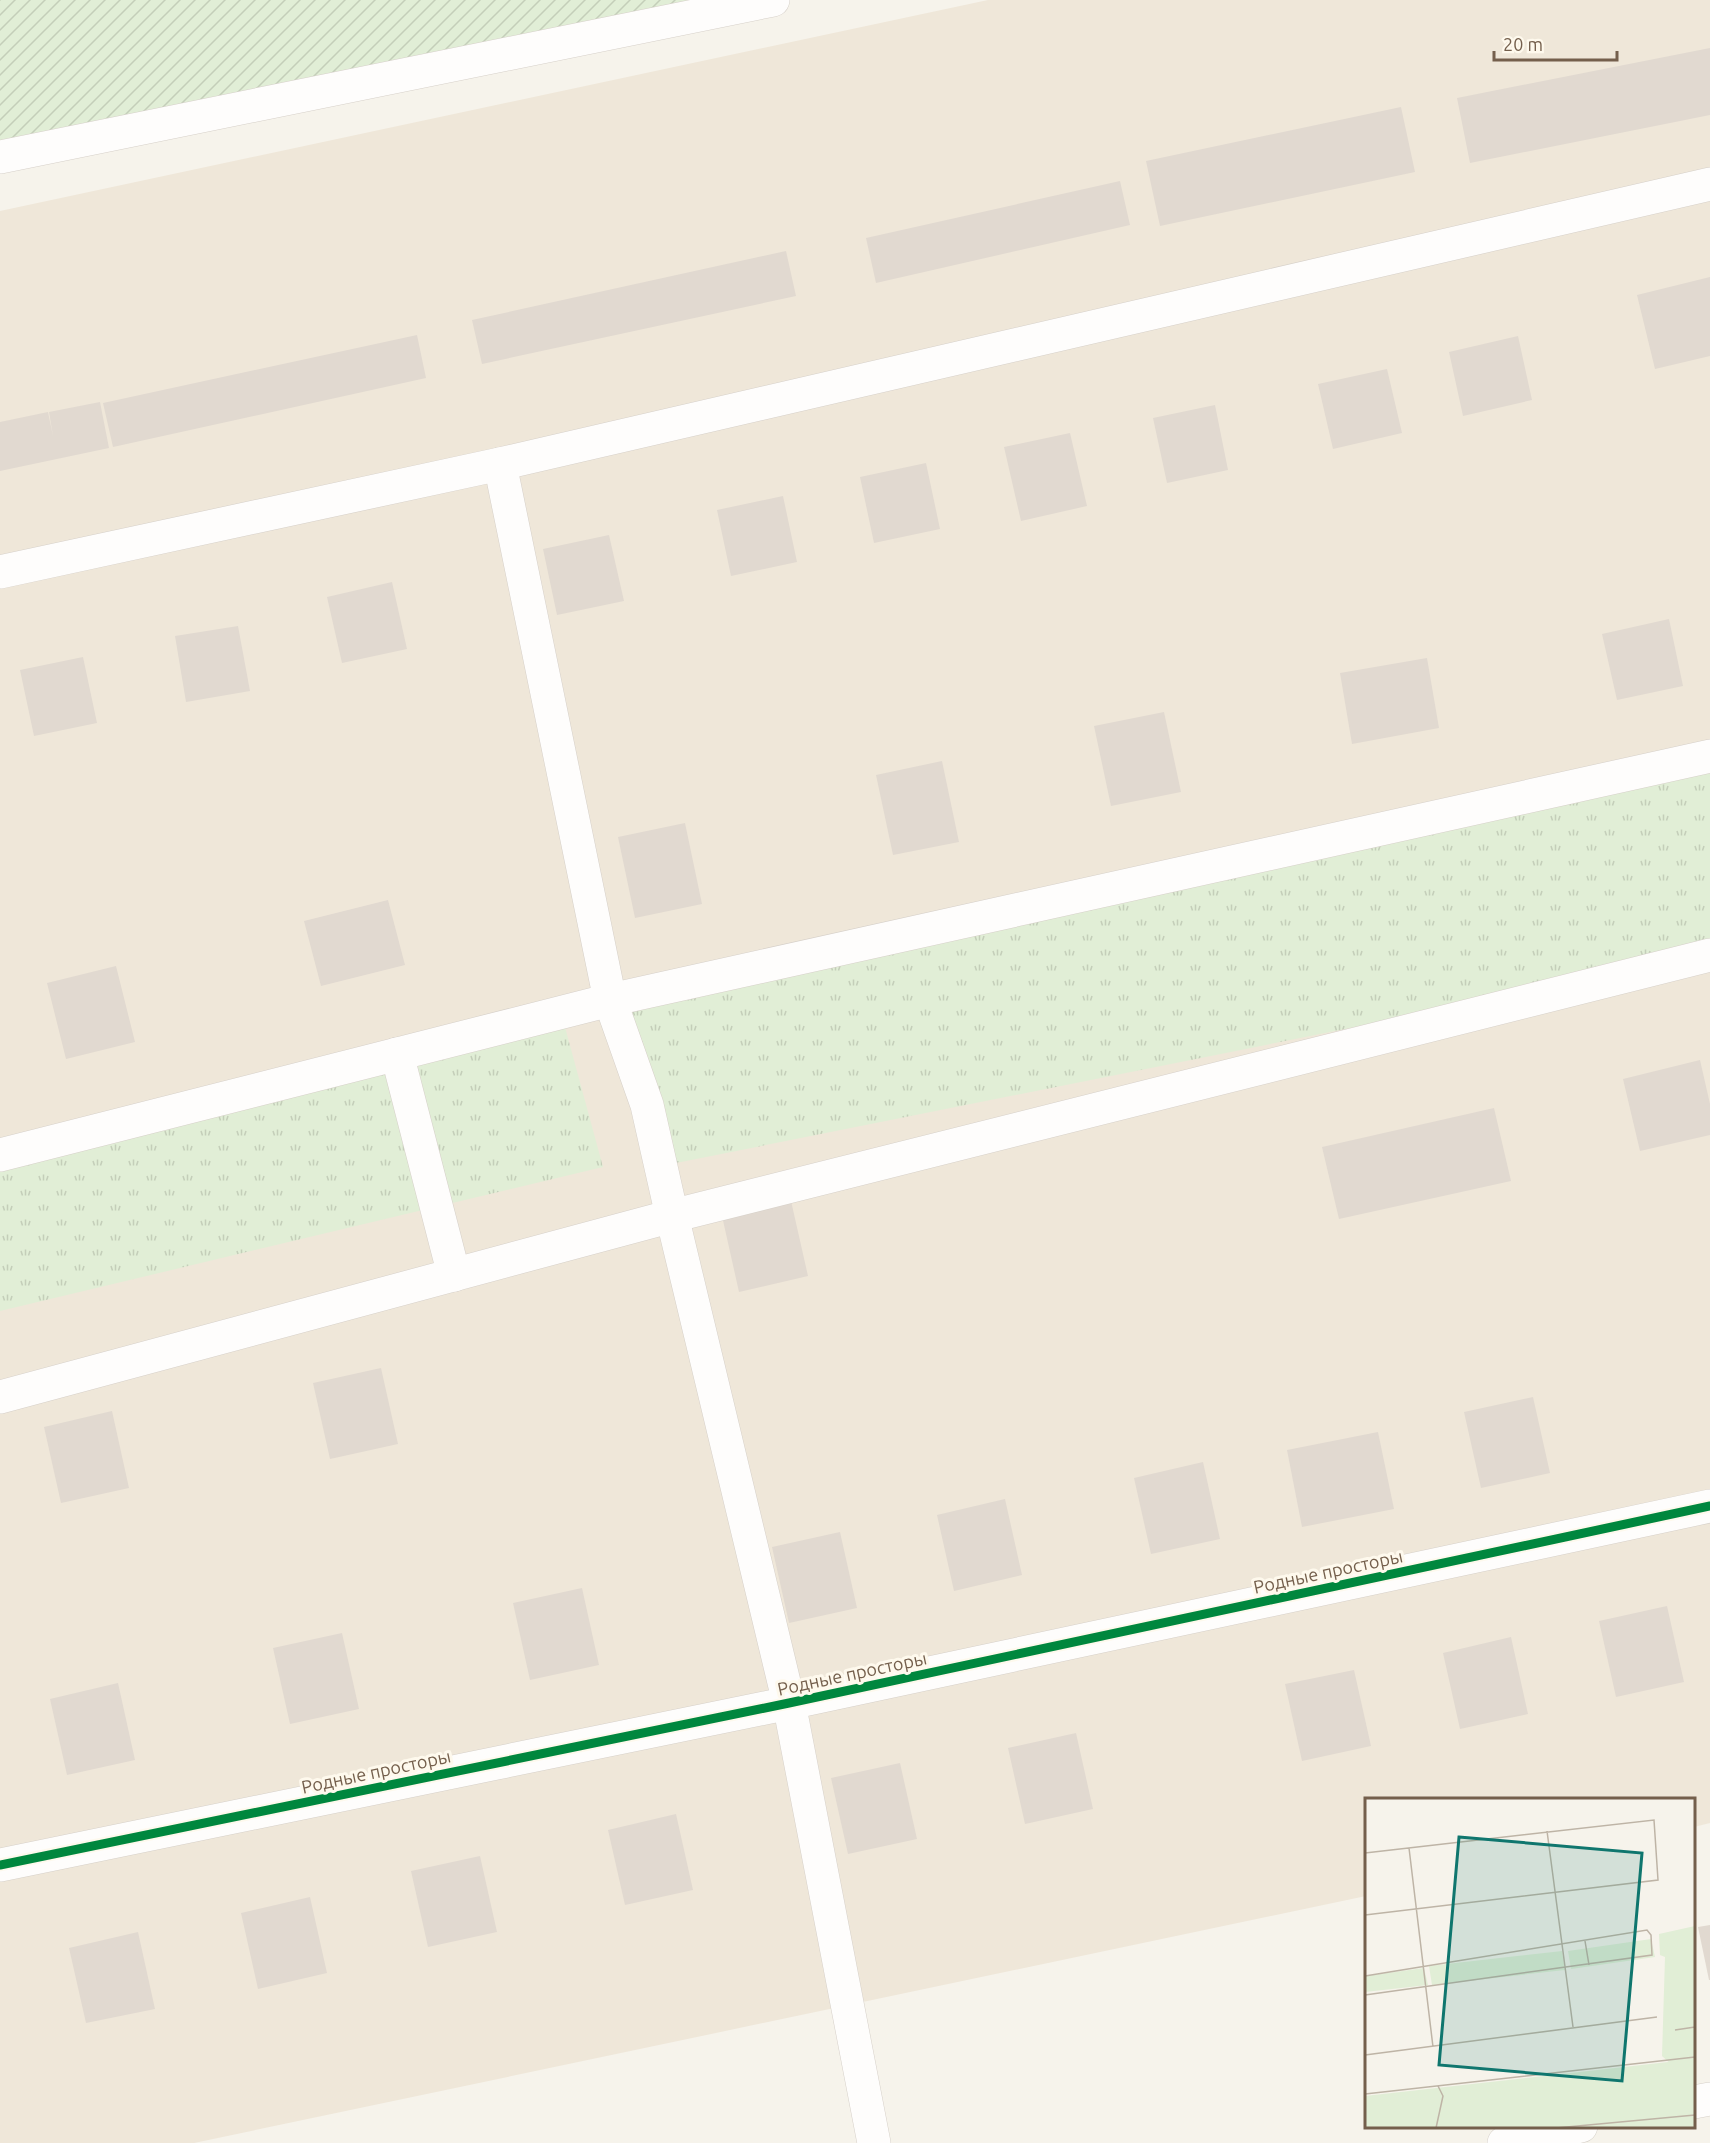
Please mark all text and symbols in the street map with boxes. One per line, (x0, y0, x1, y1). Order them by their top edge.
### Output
scale bar (1494, 24, 1617, 62)
text: 20 m (1503, 34, 1543, 54)
street label: Родные просторы (1252, 1545, 1404, 1597)
street label: Родные просторы (776, 1647, 928, 1699)
street label: Родные просторы (300, 1745, 452, 1797)
inset map (1365, 1798, 1695, 2128)

